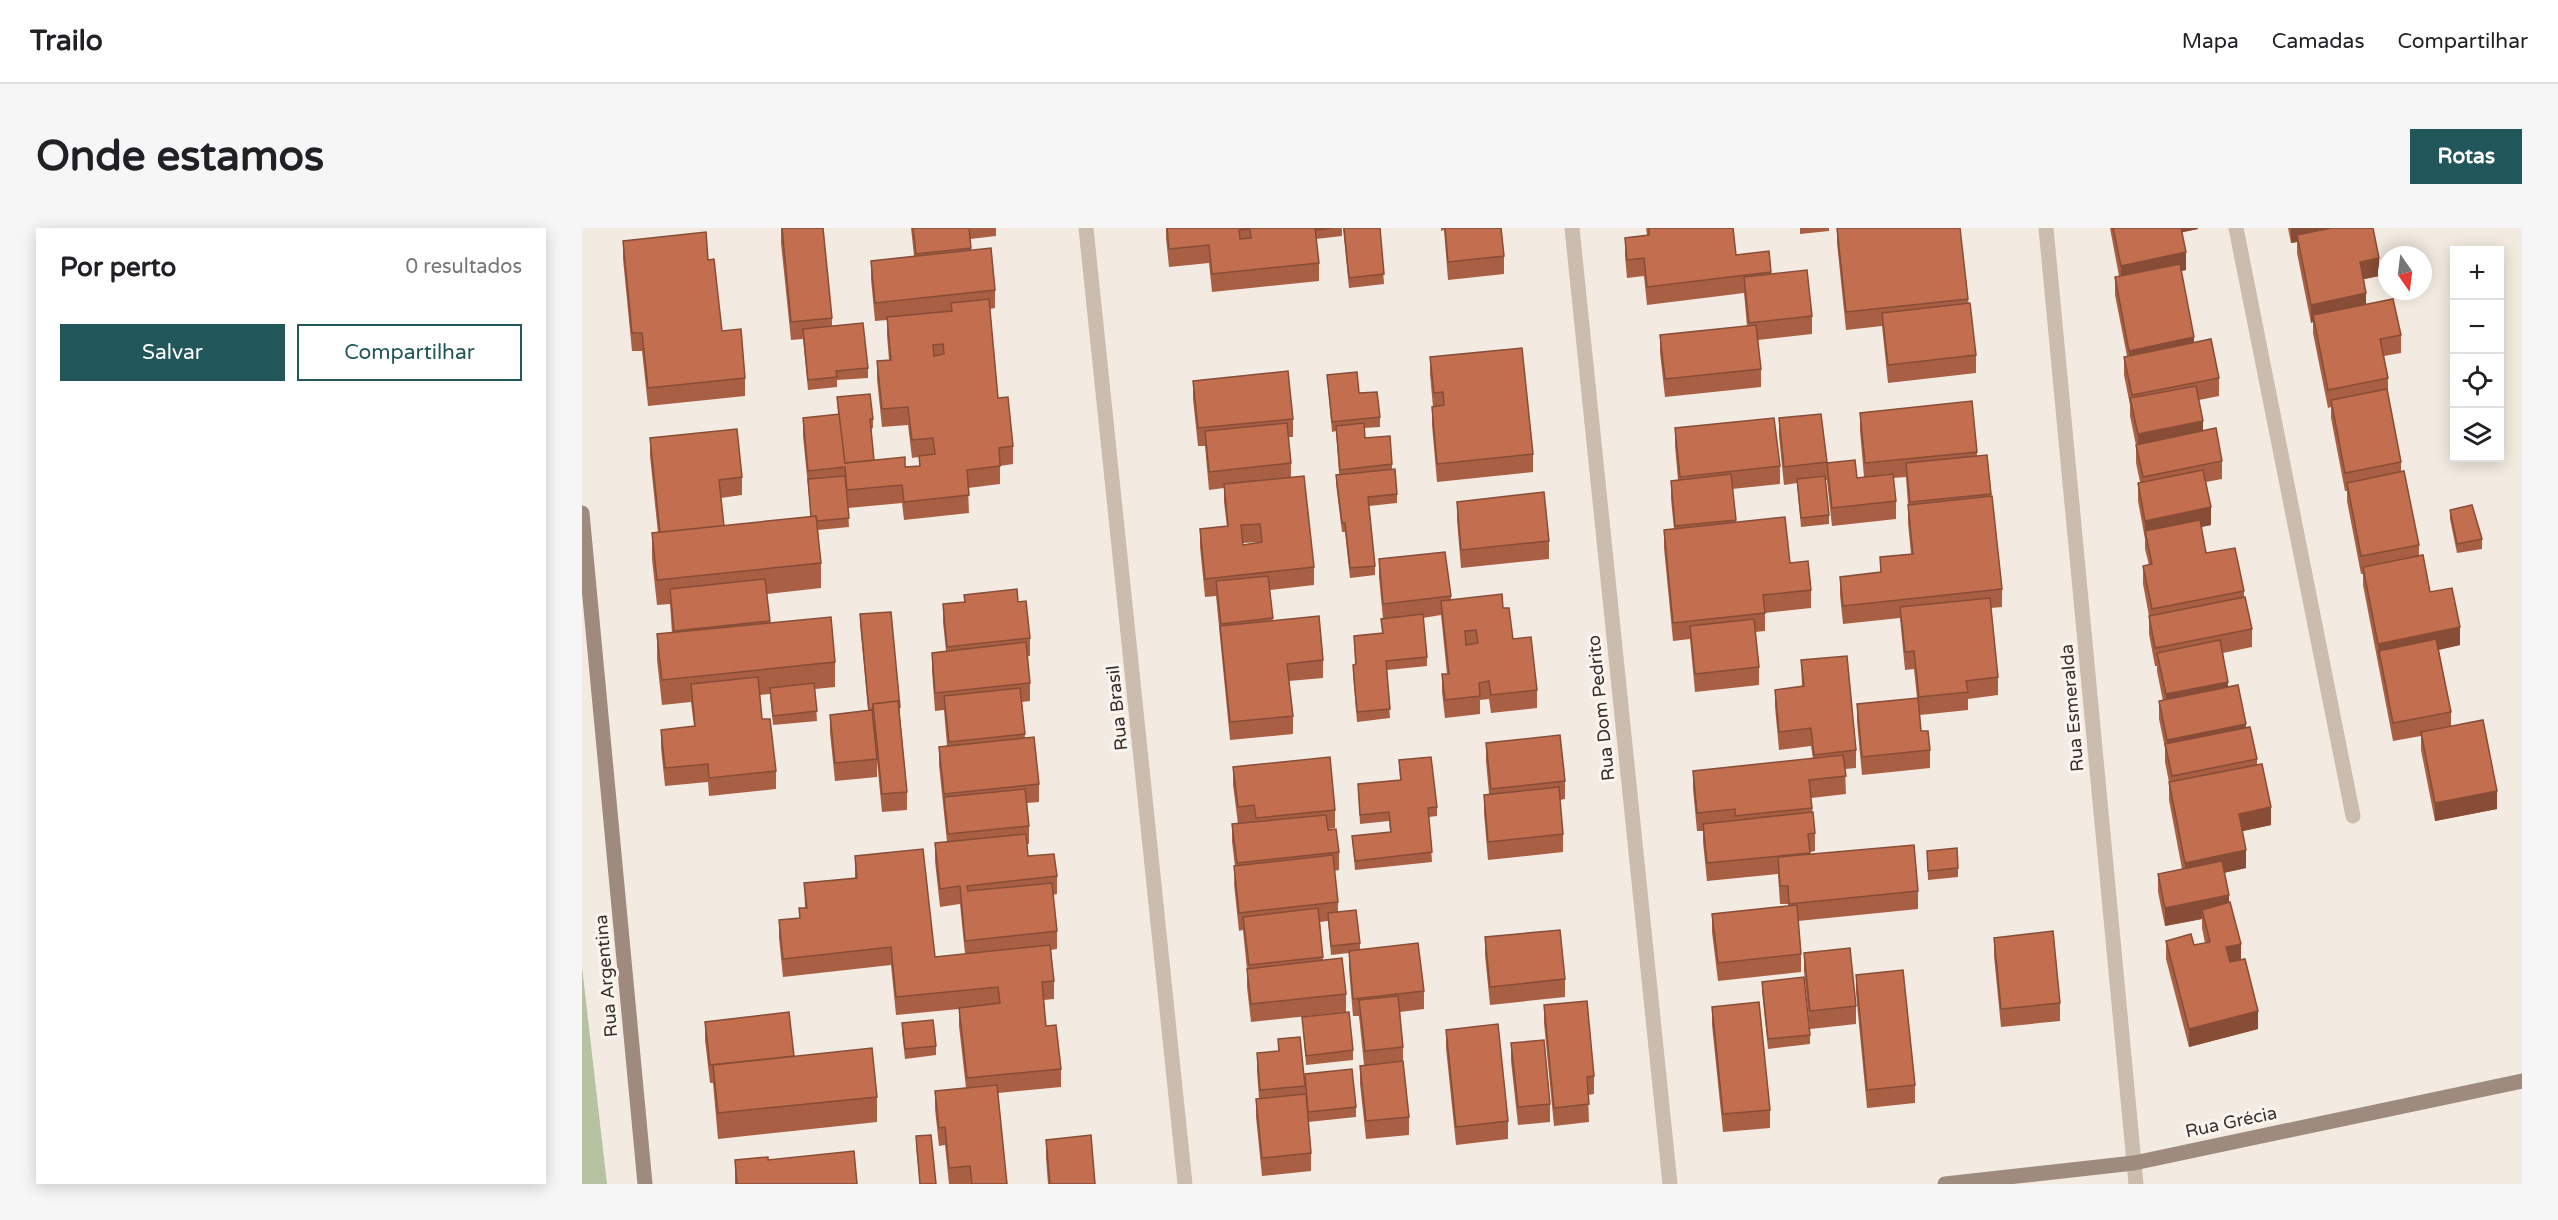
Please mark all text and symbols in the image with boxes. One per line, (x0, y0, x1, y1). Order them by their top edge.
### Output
text: Trailo (30, 24, 103, 58)
text: Mapa (2182, 29, 2239, 54)
text: Camadas (2272, 29, 2364, 54)
text: Compartilhar (2397, 29, 2528, 54)
button: Rotas (2410, 129, 2522, 184)
text: Onde estamos (36, 131, 324, 182)
north arrow (2378, 246, 2432, 300)
map controls (2450, 246, 2504, 462)
button: + (2450, 246, 2504, 300)
text: Por perto (60, 252, 176, 283)
text: 0 resultados (406, 255, 522, 279)
button: − (2450, 300, 2504, 354)
button: Salvar (60, 324, 285, 381)
button: Compartilhar (297, 324, 522, 381)
button: locate (2450, 354, 2504, 408)
button: layers (2450, 408, 2504, 462)
street label: Rua Dom Pedrito (1582, 634, 1620, 782)
street label: Rua Esmeralda (2055, 643, 2089, 773)
street label: Rua Brasil (1102, 664, 1132, 752)
street label: Rua Argentina (590, 914, 622, 1038)
street label: Rua Grécia (2183, 1102, 2279, 1142)

